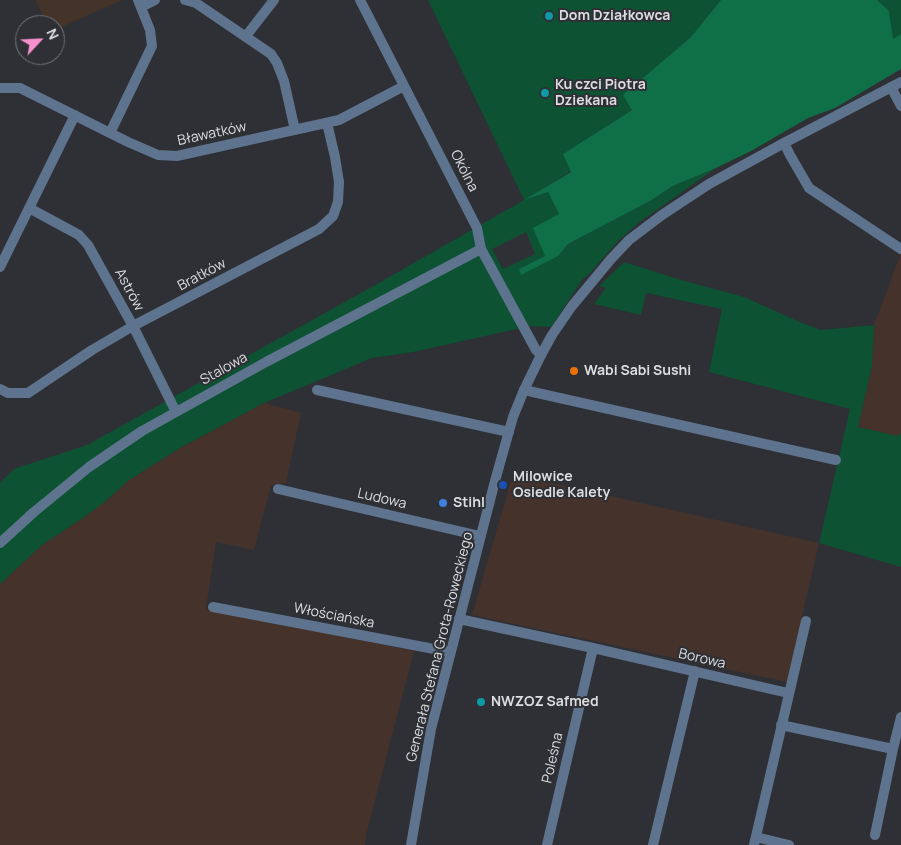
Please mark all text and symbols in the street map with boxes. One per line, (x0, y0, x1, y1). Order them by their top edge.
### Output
place label: Dom Działkowca (559, 8, 670, 24)
marker: Dom Działkowca (543, 10, 555, 22)
north arrow (15, 15, 65, 65)
text: N (42, 25, 64, 42)
place label: Ku czci Piotra Dziekana (555, 77, 646, 110)
marker: Ku czci Piotra Dziekana (539, 87, 551, 99)
street label: Bławatków (176, 118, 248, 150)
street label: Okólna (446, 147, 482, 195)
street label: Bratków (175, 255, 229, 295)
street label: Astrów (111, 266, 147, 314)
street label: Stalowa (197, 349, 251, 389)
place label: Wabi Sabi Sushi (584, 363, 691, 379)
marker: Wabi Sabi Sushi (568, 365, 580, 377)
place label: Milowice Osiedle Kalety (513, 469, 610, 502)
marker: Milowice Osiedle Kalety (497, 479, 509, 491)
street label: Ludowa (356, 485, 408, 513)
place label: Stihl (453, 495, 485, 511)
marker: Stihl (437, 497, 449, 509)
street label: Generała Stefana Grota-Roweckiego (403, 530, 477, 764)
street label: Włościańska (292, 600, 376, 632)
street label: Borowa (677, 645, 727, 673)
place label: NWZOZ Safmed (491, 694, 599, 710)
marker: NWZOZ Safmed (475, 696, 487, 708)
street label: Poleśna (539, 731, 567, 785)

